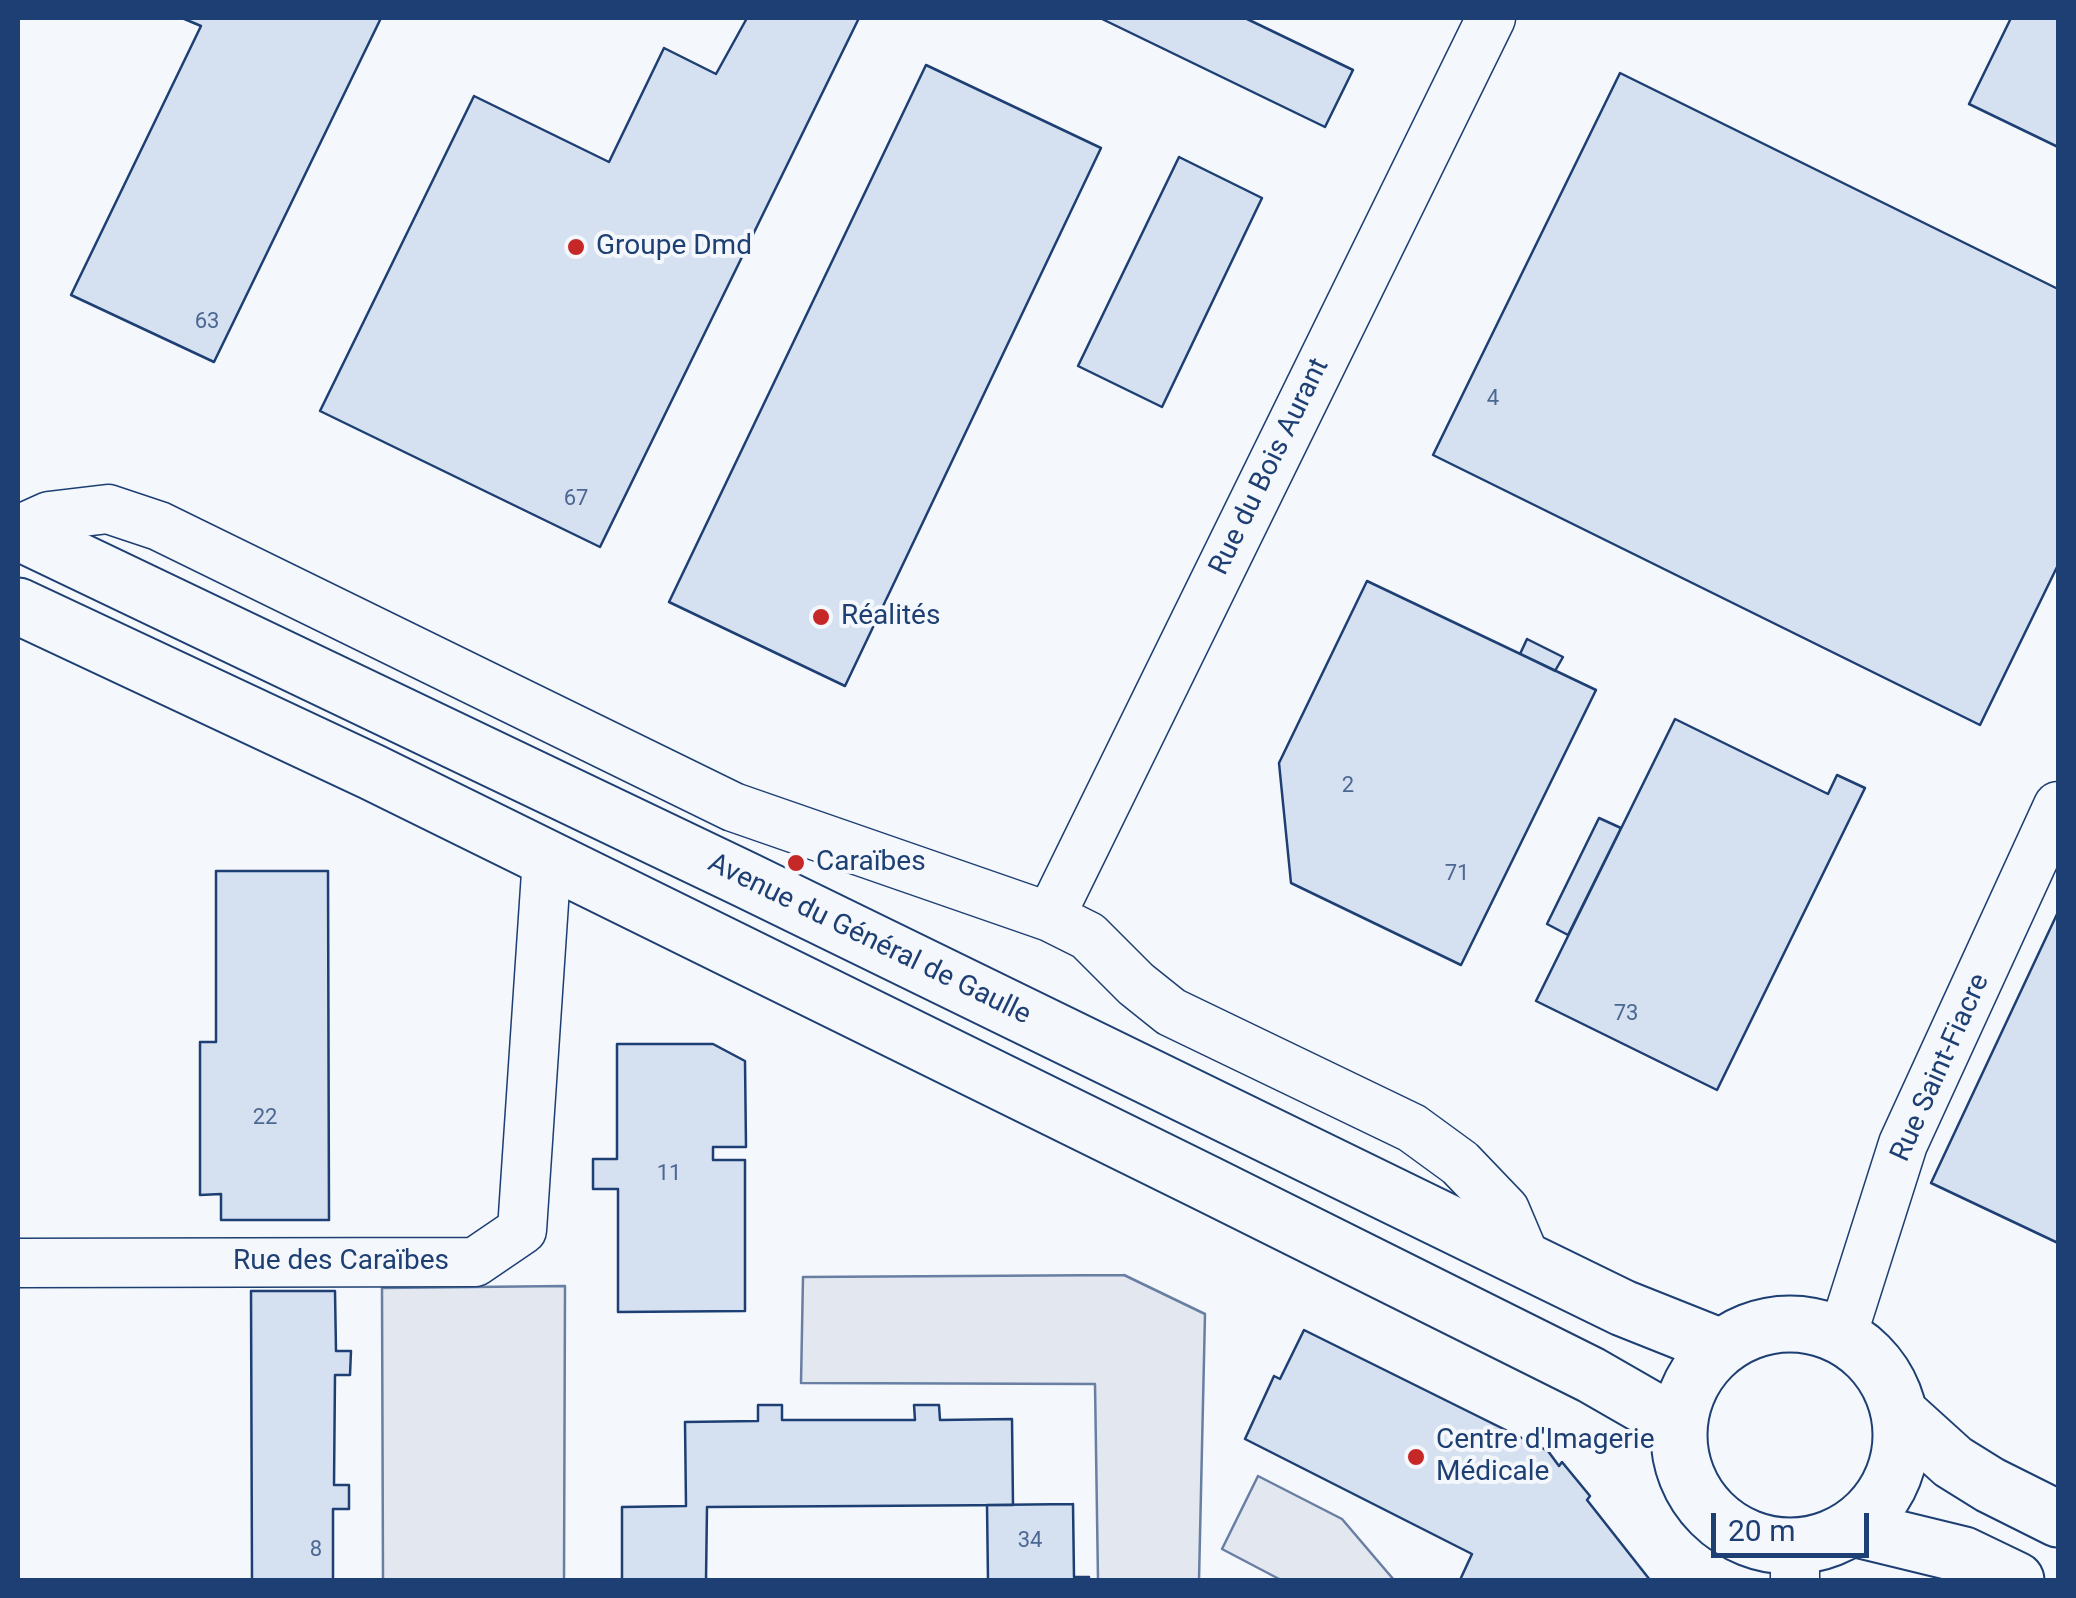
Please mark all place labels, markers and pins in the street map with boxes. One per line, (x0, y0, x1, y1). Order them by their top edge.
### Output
place label: Groupe Dmd (596, 230, 752, 264)
marker: Groupe Dmd (565, 236, 587, 258)
place label: Réalités (841, 600, 940, 634)
marker: Réalités (810, 606, 832, 628)
place label: Caraïbes (816, 846, 926, 880)
marker: Caraïbes (785, 852, 807, 874)
place label: Centre d'Imagerie Médicale (1436, 1424, 1655, 1490)
marker: Centre d'Imagerie Médicale (1405, 1446, 1427, 1468)

